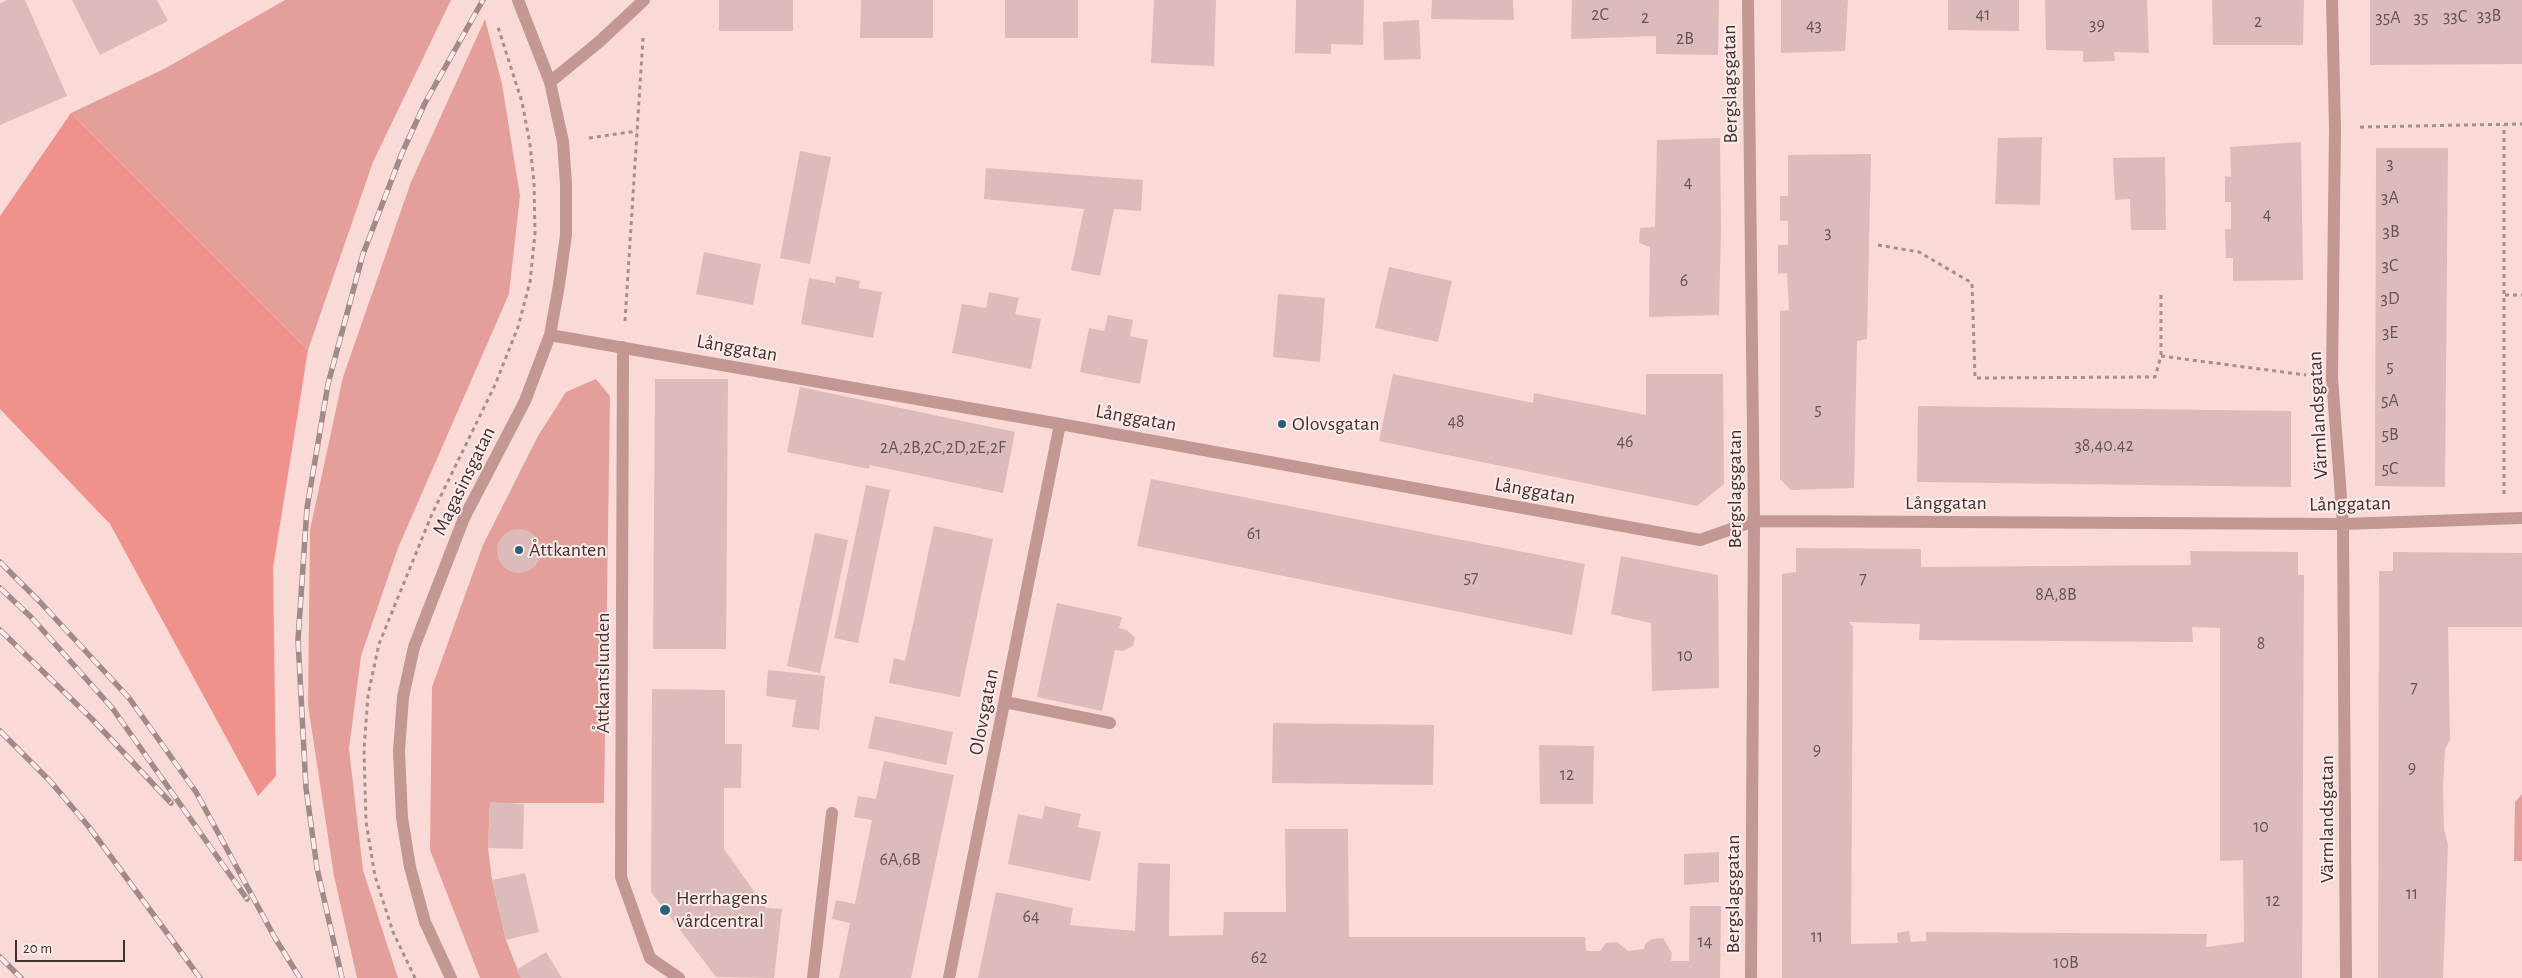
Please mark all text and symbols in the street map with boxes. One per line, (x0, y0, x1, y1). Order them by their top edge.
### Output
house number: 2C (1591, 4, 1609, 26)
house number: 41 (1976, 4, 1990, 26)
house number: 33B (2477, 5, 2501, 27)
house number: 33C (2443, 6, 2467, 28)
house number: 2 (1641, 7, 1649, 29)
house number: 35A (2375, 7, 2401, 29)
house number: 35 (2414, 7, 2428, 29)
house number: 2 (2254, 11, 2262, 33)
house number: 39 (2089, 14, 2105, 36)
house number: 43 (1806, 15, 1822, 37)
street label: Bergslagsgatan (1717, 24, 1743, 144)
house number: 2B (1676, 28, 1694, 50)
house number: 3 (2386, 153, 2394, 175)
house number: 4 (1684, 172, 1692, 194)
house number: 3A (2381, 187, 2399, 209)
house number: 4 (2263, 204, 2271, 226)
house number: 3B (2382, 221, 2400, 243)
house number: 3 (1824, 222, 1832, 244)
house number: 3C (2382, 255, 2398, 277)
house number: 6 (1680, 270, 1688, 292)
house number: 3D (2380, 288, 2400, 310)
house number: 3E (2382, 322, 2398, 344)
street label: Långgatan (695, 329, 779, 367)
street label: Värmlandsgatan (2303, 350, 2333, 480)
house number: 5 (2386, 356, 2394, 378)
house number: 5A (2381, 390, 2399, 412)
street label: Långgatan (1094, 399, 1178, 437)
house number: 5 (1814, 399, 1822, 421)
house number: 48 (1447, 411, 1465, 433)
place label: Olovsgatan (1292, 412, 1379, 436)
marker: Olovsgatan (1276, 418, 1288, 430)
street label: Magasinsgatan (427, 423, 501, 539)
house number: 5B (2381, 424, 2399, 446)
street label: Bergslagsgatan (1723, 429, 1747, 549)
house number: 46 (1616, 431, 1634, 453)
house number: 38,40.42 (2074, 435, 2134, 457)
house number: 2A,2B,2C,2D,2E,2F (880, 437, 1006, 459)
house number: 5C (2382, 458, 2398, 480)
street label: Långgatan (1493, 472, 1577, 510)
street label: Långgatan (1905, 491, 1987, 515)
street label: Långgatan (2309, 491, 2391, 517)
house number: 61 (1247, 523, 1261, 545)
place label: Åttkanten (529, 538, 607, 562)
marker: Åttkanten (513, 544, 525, 556)
house number: 57 (1463, 567, 1479, 589)
house number: 7 (1859, 568, 1867, 590)
house number: 8A,8B (2035, 584, 2077, 606)
street label: Åttkantslunden (591, 613, 615, 733)
house number: 8 (2257, 633, 2265, 655)
house number: 10 (1677, 645, 1693, 667)
street label: Olovsgatan (964, 667, 1004, 757)
house number: 7 (2410, 677, 2418, 699)
house number: 9 (1813, 739, 1821, 761)
street label: Värmlandsgatan (2315, 755, 2339, 883)
house number: 9 (2408, 757, 2416, 779)
house number: 12 (1560, 764, 1574, 786)
house number: 10 (2253, 816, 2269, 838)
street label: Bergslagsgatan (1721, 834, 1745, 954)
house number: 6A,6B (879, 849, 921, 871)
house number: 11 (2406, 883, 2418, 905)
place label: Herrhagens vårdcentral (676, 886, 768, 933)
house number: 12 (2266, 890, 2280, 912)
marker: Herrhagens vårdcentral (658, 903, 672, 917)
house number: 64 (1022, 906, 1040, 928)
house number: 11 (1811, 926, 1823, 948)
scale bar (18, 930, 128, 962)
house number: 14 (1698, 931, 1712, 953)
text: 20 m (23, 941, 52, 956)
house number: 62 (1251, 947, 1267, 969)
house number: 10B (2053, 952, 2079, 974)

